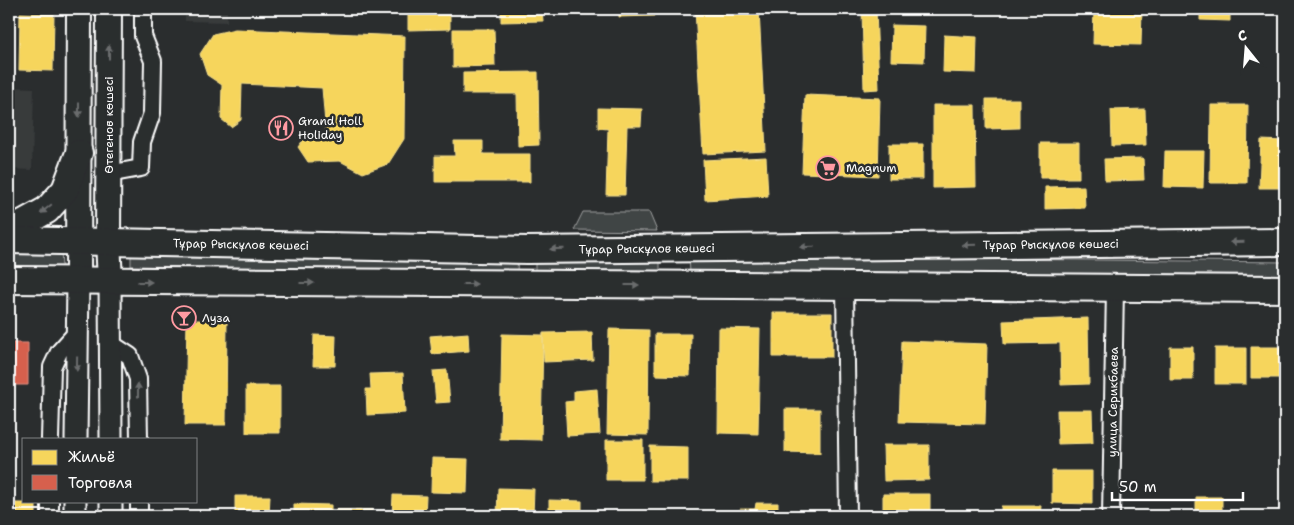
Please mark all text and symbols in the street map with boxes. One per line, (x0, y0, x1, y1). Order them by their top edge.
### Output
north arrow (1222, 22, 1272, 72)
text: С (1235, 26, 1249, 45)
one-way arrow (105, 44, 113, 60)
street label: Өтегенов көшесі (101, 76, 117, 174)
one-way arrow (75, 102, 83, 118)
place label: Grand Holl Holiday (298, 113, 362, 143)
restaurant icon: Grand Holl Holiday (268, 115, 294, 141)
supermarket icon: Magnum (815, 155, 841, 181)
place label: Magnum (846, 160, 897, 176)
one-way arrow (40, 203, 53, 214)
street label: Тұрар Рыскұлов көшесі (173, 235, 309, 254)
street label: Тұрар Рыскұлов көшесі (983, 236, 1119, 253)
one-way arrow (1228, 239, 1244, 247)
street label: Тұрар Рыскұлов көшесі (579, 240, 715, 257)
one-way arrow (961, 241, 977, 249)
one-way arrow (798, 243, 814, 251)
one-way arrow (548, 245, 564, 253)
one-way arrow (137, 278, 153, 286)
one-way arrow (300, 279, 316, 287)
one-way arrow (462, 280, 478, 288)
one-way arrow (625, 281, 641, 289)
bar icon: Луза (171, 305, 197, 331)
place label: Луза (202, 310, 231, 326)
street label: улица Серикбаева (1104, 346, 1122, 457)
one-way arrow (73, 357, 81, 373)
one-way arrow (134, 382, 142, 398)
legend (22, 438, 198, 502)
text: Жильё (68, 447, 115, 467)
scale bar (1112, 470, 1243, 502)
text: Торговля (68, 473, 133, 493)
text: 50 m (1119, 477, 1157, 497)

